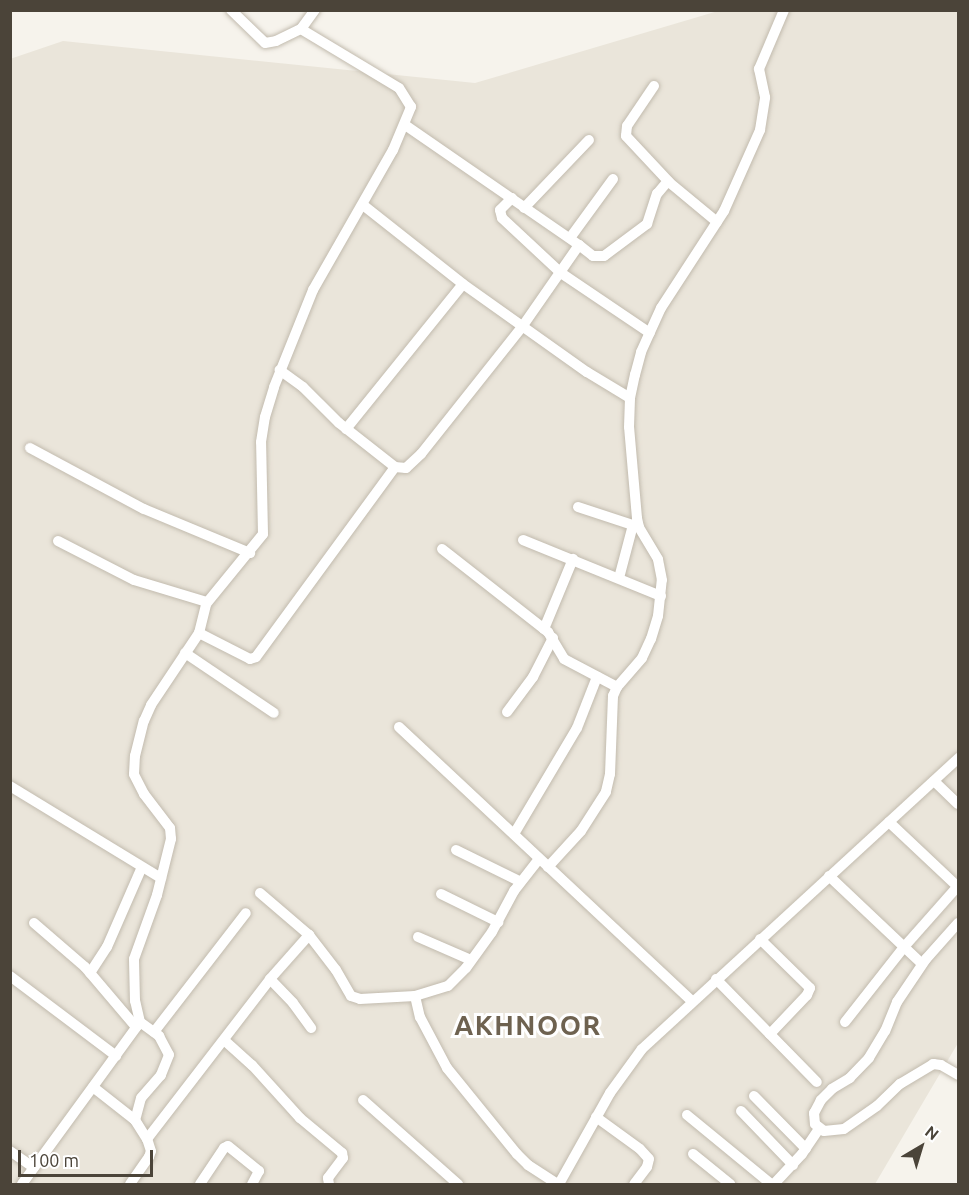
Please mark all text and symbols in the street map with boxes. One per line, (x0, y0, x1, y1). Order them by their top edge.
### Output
district label: AKHNOOR (454, 1010, 602, 1042)
north arrow (891, 1117, 951, 1177)
text: N (922, 1122, 942, 1144)
scale bar (21, 1138, 156, 1176)
text: 100 m (29, 1150, 79, 1170)

